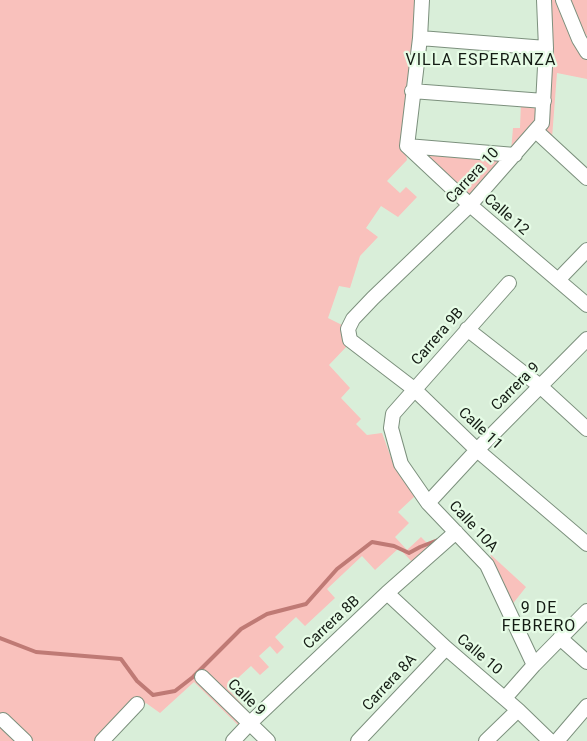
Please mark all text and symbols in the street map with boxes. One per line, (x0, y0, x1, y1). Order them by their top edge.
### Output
district label: VILLA ESPERANZA (404, 51, 558, 71)
street label: Carrera 10 (443, 144, 503, 208)
street label: Calle 12 (480, 191, 532, 239)
street label: Carrera 9B (408, 305, 468, 369)
street label: Carrera 9 (488, 359, 544, 415)
street label: Calle 11 (454, 404, 506, 454)
street label: Calle 10A (445, 498, 501, 556)
street label: Carrera 8B (300, 592, 364, 654)
district label: 9 DE FEBRERO (501, 599, 577, 637)
street label: Calle 10 (453, 631, 505, 679)
street label: Carrera 8A (359, 651, 421, 715)
street label: Calle 9 (223, 676, 269, 720)

